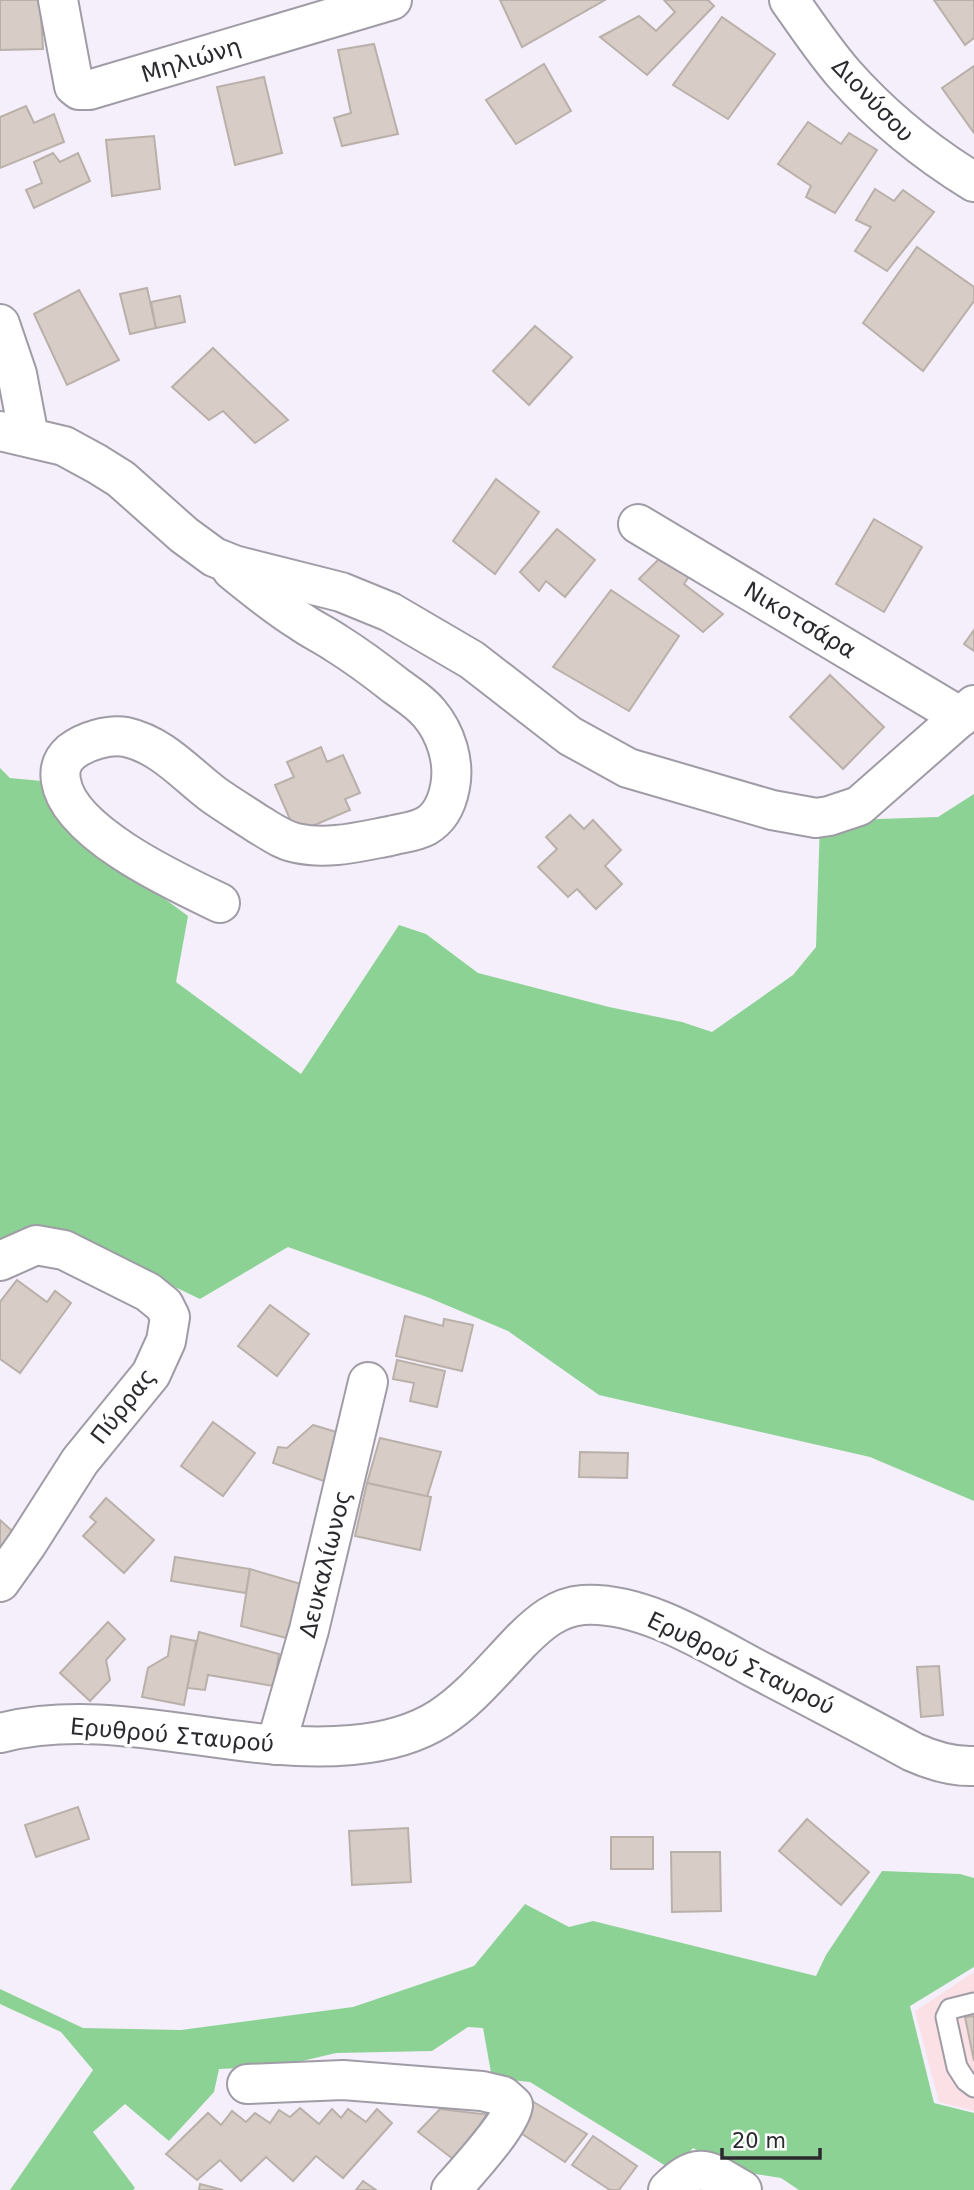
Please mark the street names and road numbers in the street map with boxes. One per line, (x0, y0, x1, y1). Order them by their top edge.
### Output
street label: Μηλιώνη (138, 33, 244, 87)
street label: Διονύσου (827, 53, 919, 147)
street label: Νικοτσάρα (739, 576, 861, 664)
street label: Πύρρας (86, 1363, 160, 1449)
street label: Δευκαλίωνος (294, 1487, 356, 1641)
street label: Ερυθρού Σταυρού (643, 1606, 839, 1720)
street label: Ερυθρού Σταυρού (69, 1713, 275, 1757)

